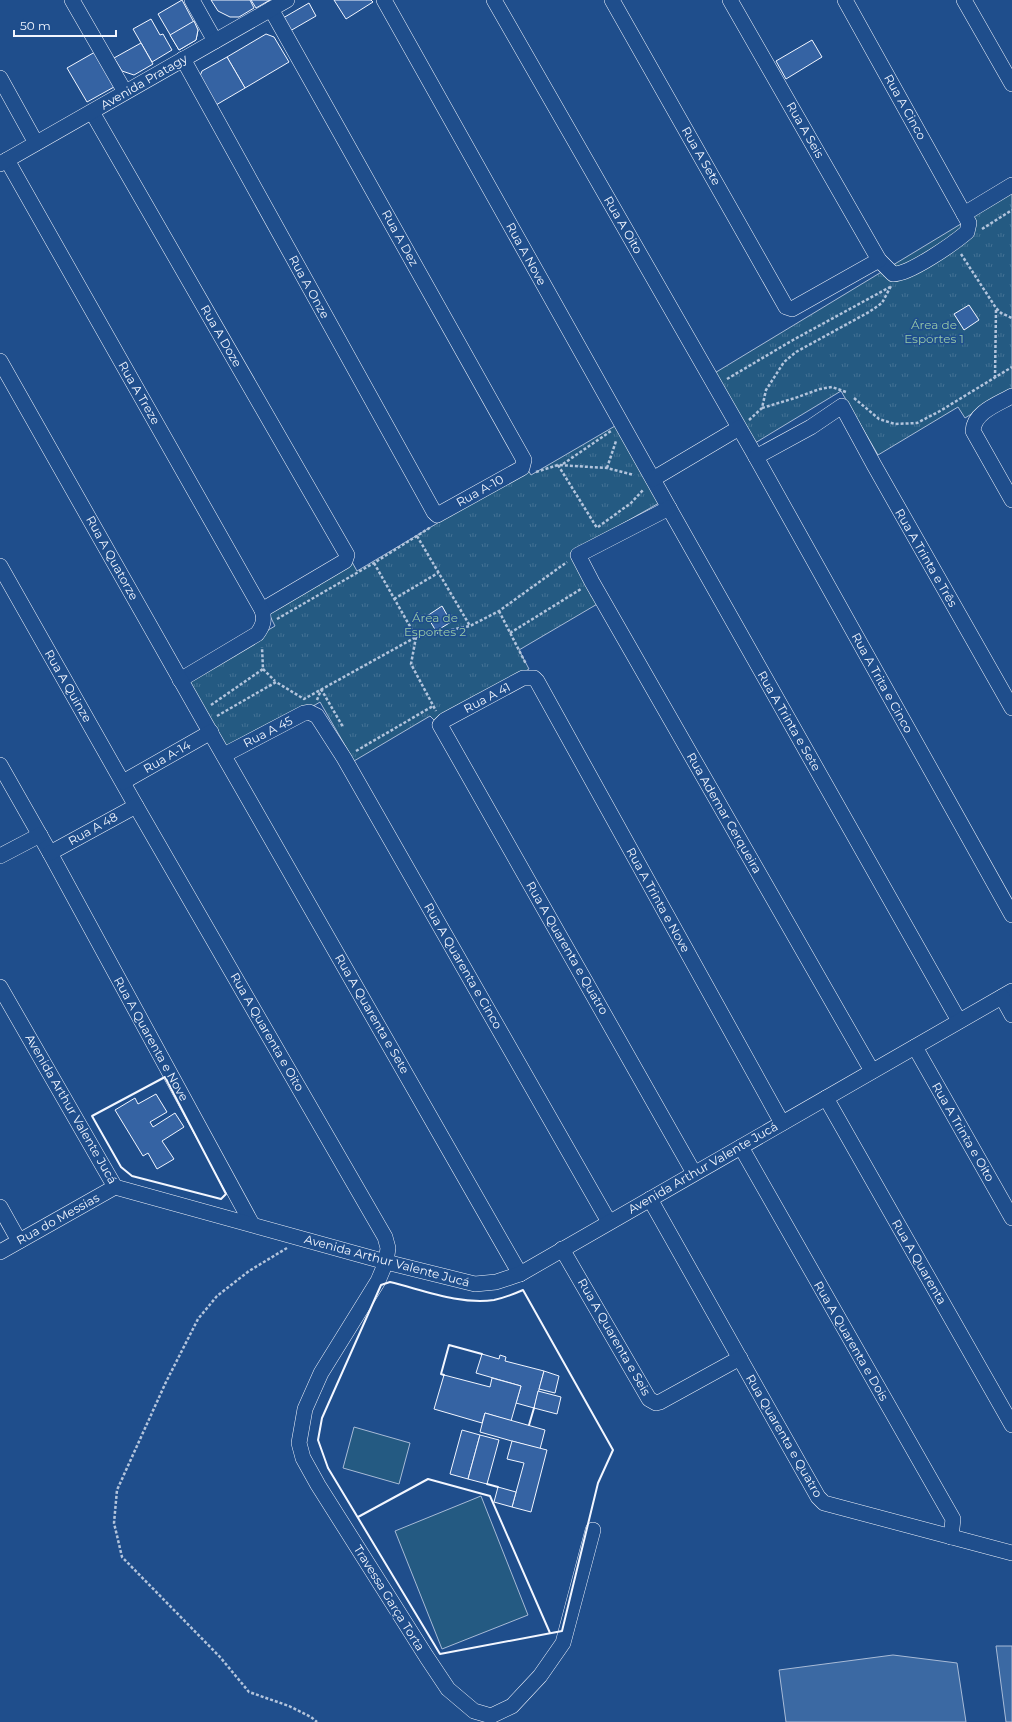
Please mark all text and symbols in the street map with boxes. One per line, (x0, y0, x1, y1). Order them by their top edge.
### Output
scale bar (14, 12, 116, 38)
text: 50 m (20, 18, 51, 33)
street label: Avenida Pratagy (98, 50, 190, 112)
street label: Rua A Cinco (881, 71, 930, 142)
street label: Rua A Seis (783, 99, 828, 161)
street label: Rua A Sete (679, 124, 724, 188)
street label: Rua A Oito (601, 193, 646, 256)
street label: Rua A Dez (379, 207, 422, 268)
street label: Rua A Nove (503, 220, 550, 288)
street label: Rua A Onze (286, 252, 333, 321)
street label: Rua A Doze (198, 302, 245, 370)
park label: Área de Esportes 1 (904, 317, 964, 346)
street label: Rua A Treze (115, 358, 164, 427)
street label: Rua A-10 (453, 471, 506, 510)
street label: Rua A Trinta e Três (892, 506, 961, 610)
street label: Rua A Quatorze (83, 513, 142, 603)
park label: Área de Esportes 2 (404, 610, 466, 639)
street label: Rua A Trita e Cinco (849, 630, 916, 736)
street label: Rua A Quinze (42, 647, 95, 725)
street label: Rua A Trinta e Sete (755, 668, 824, 774)
street label: Rua A 41 (461, 679, 513, 716)
street label: Rua A 45 (241, 713, 295, 750)
street label: Rua A-14 (140, 737, 193, 776)
street label: Rua Ademar Cerqueira (684, 750, 765, 876)
street label: Rua A 48 (65, 809, 120, 848)
street label: Rua A Trinta e Nove (623, 845, 693, 955)
street label: Rua A Quarenta e Quatro (523, 878, 612, 1017)
street label: Rua A Quarenta e Cinco (421, 900, 506, 1032)
street label: Rua A Quarenta e Sete (332, 951, 413, 1076)
street label: Rua A Quarenta e Oito (227, 970, 308, 1094)
street label: Rua A Quarenta e Nove (111, 974, 192, 1104)
street label: Avenida Arthur Valente Jucá (22, 1031, 121, 1186)
street label: Rua A Trinta e Oito (929, 1079, 998, 1184)
street label: Avenida Arthur Valente Jucá (625, 1118, 780, 1217)
street label: Rua do Messias (14, 1190, 102, 1248)
street label: Rua A Quarenta (889, 1217, 950, 1307)
street label: Avenida Arthur Valente Jucá (303, 1231, 471, 1290)
street label: Rua A Quarenta e Seis (575, 1275, 654, 1398)
street label: Rua A Quarenta e Dois (811, 1278, 892, 1403)
street label: Rua Quarenta e Quatro (743, 1372, 826, 1500)
street label: Travessa Garça Torta (351, 1542, 428, 1653)

